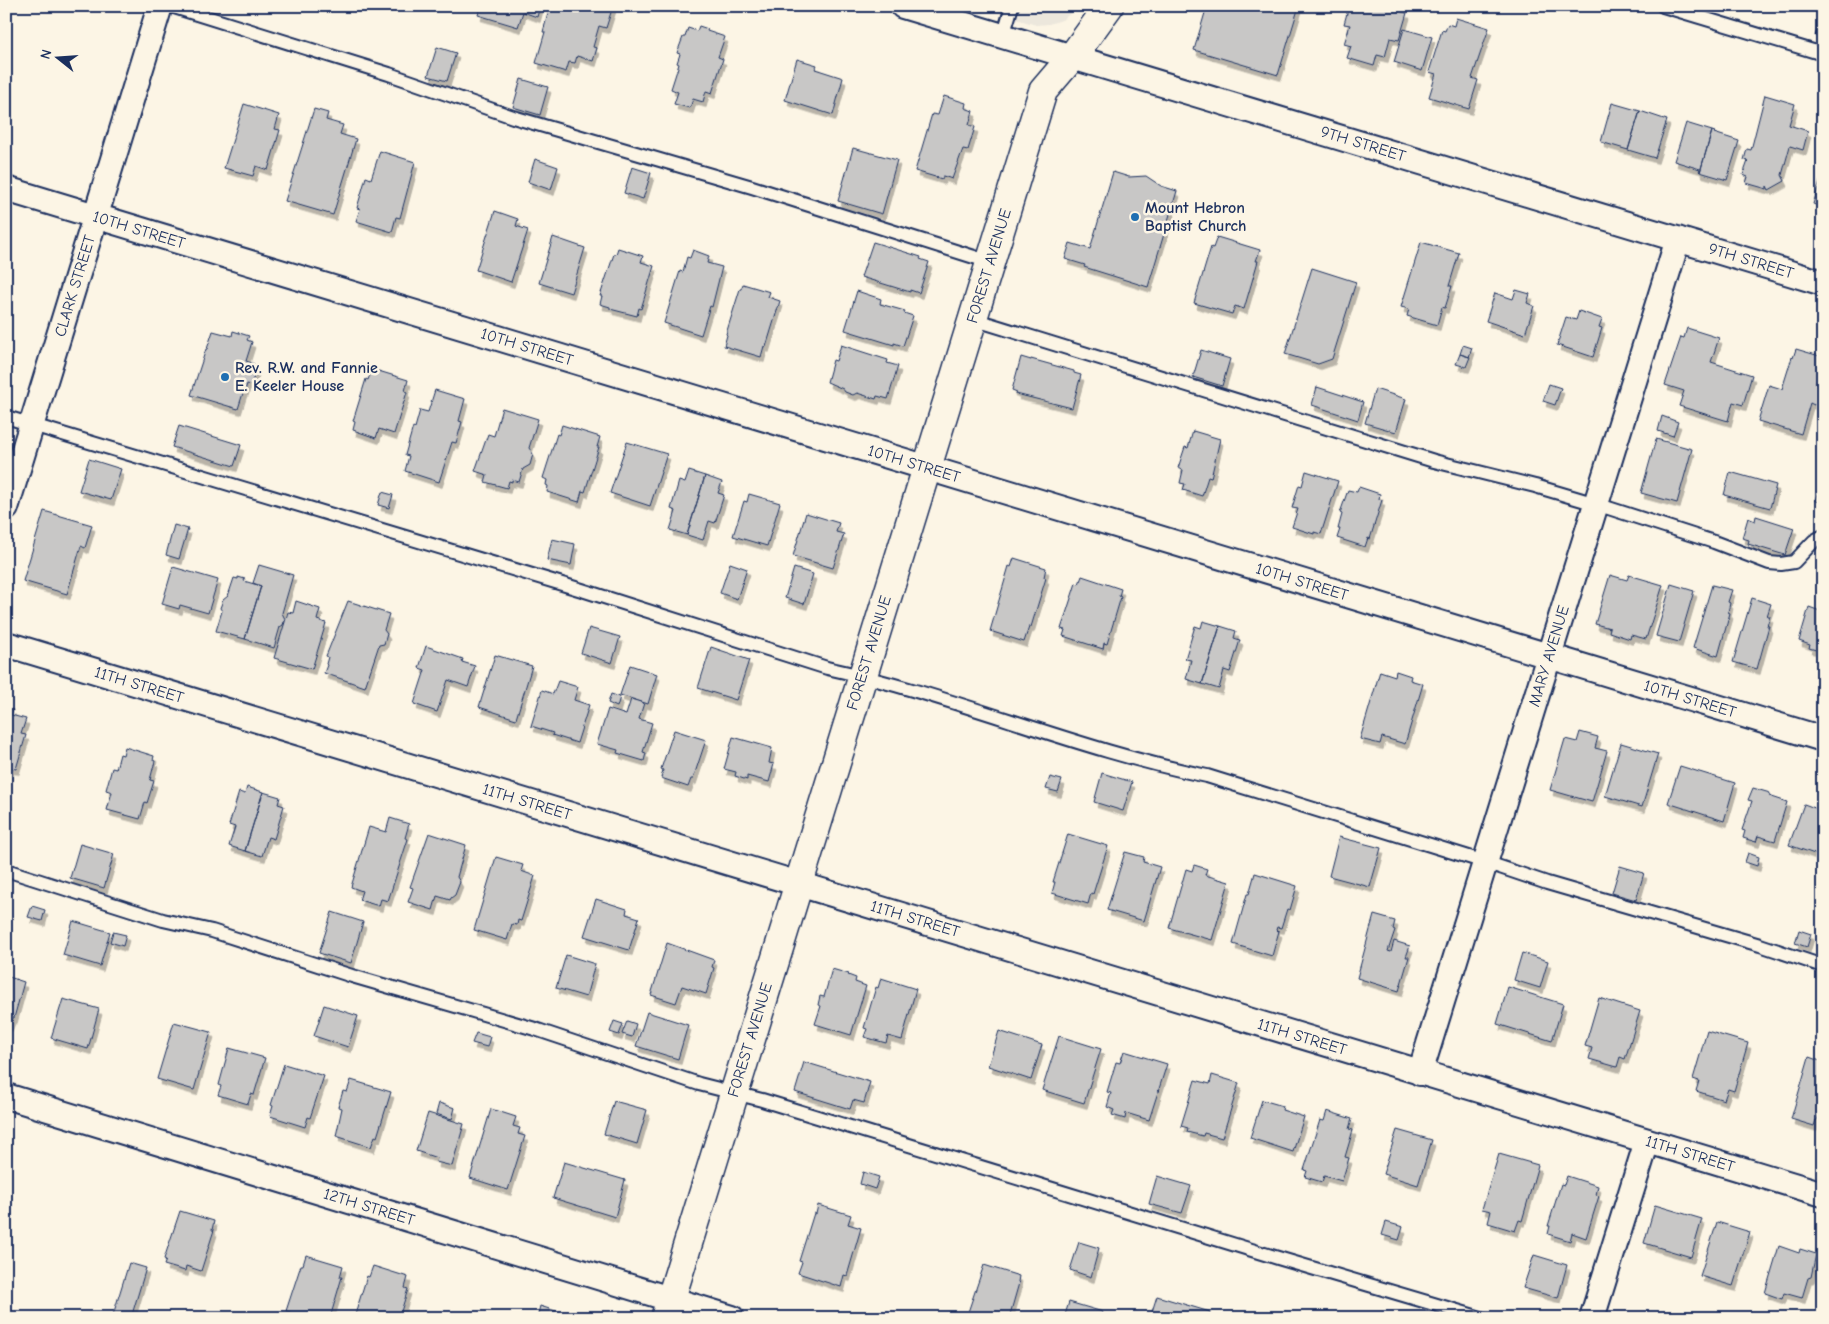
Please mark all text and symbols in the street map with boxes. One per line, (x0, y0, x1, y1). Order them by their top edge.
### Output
north arrow (32, 32, 82, 82)
text: N (37, 47, 56, 61)
street label: 9TH STREET (1318, 123, 1408, 166)
place label: Mount Hebron Baptist Church (1145, 199, 1246, 235)
street label: FOREST AVENUE (963, 206, 1015, 325)
street label: 10TH STREET (91, 207, 188, 253)
marker: Mount Hebron Baptist Church (1129, 211, 1141, 223)
street label: CLARK STREET (51, 232, 99, 339)
street label: 9TH STREET (1706, 240, 1796, 283)
street label: 10TH STREET (479, 324, 576, 370)
place label: Rev. R.W. and Fannie E. Keeler House (235, 359, 378, 395)
marker: Rev. R.W. and Fannie E. Keeler House (219, 371, 231, 383)
street label: 10TH STREET (866, 441, 963, 487)
street label: 10TH STREET (1254, 559, 1351, 605)
street label: FOREST AVENUE (843, 593, 895, 712)
street label: MARY AVENUE (1525, 603, 1573, 709)
street label: 11TH STREET (92, 663, 186, 707)
street label: 10TH STREET (1642, 676, 1739, 722)
street label: 11TH STREET (480, 780, 574, 824)
street label: 11TH STREET (868, 897, 962, 941)
street label: FOREST AVENUE (724, 980, 776, 1099)
street label: 11TH STREET (1255, 1015, 1349, 1059)
street label: 11TH STREET (1643, 1132, 1737, 1176)
street label: 12TH STREET (321, 1185, 417, 1230)

